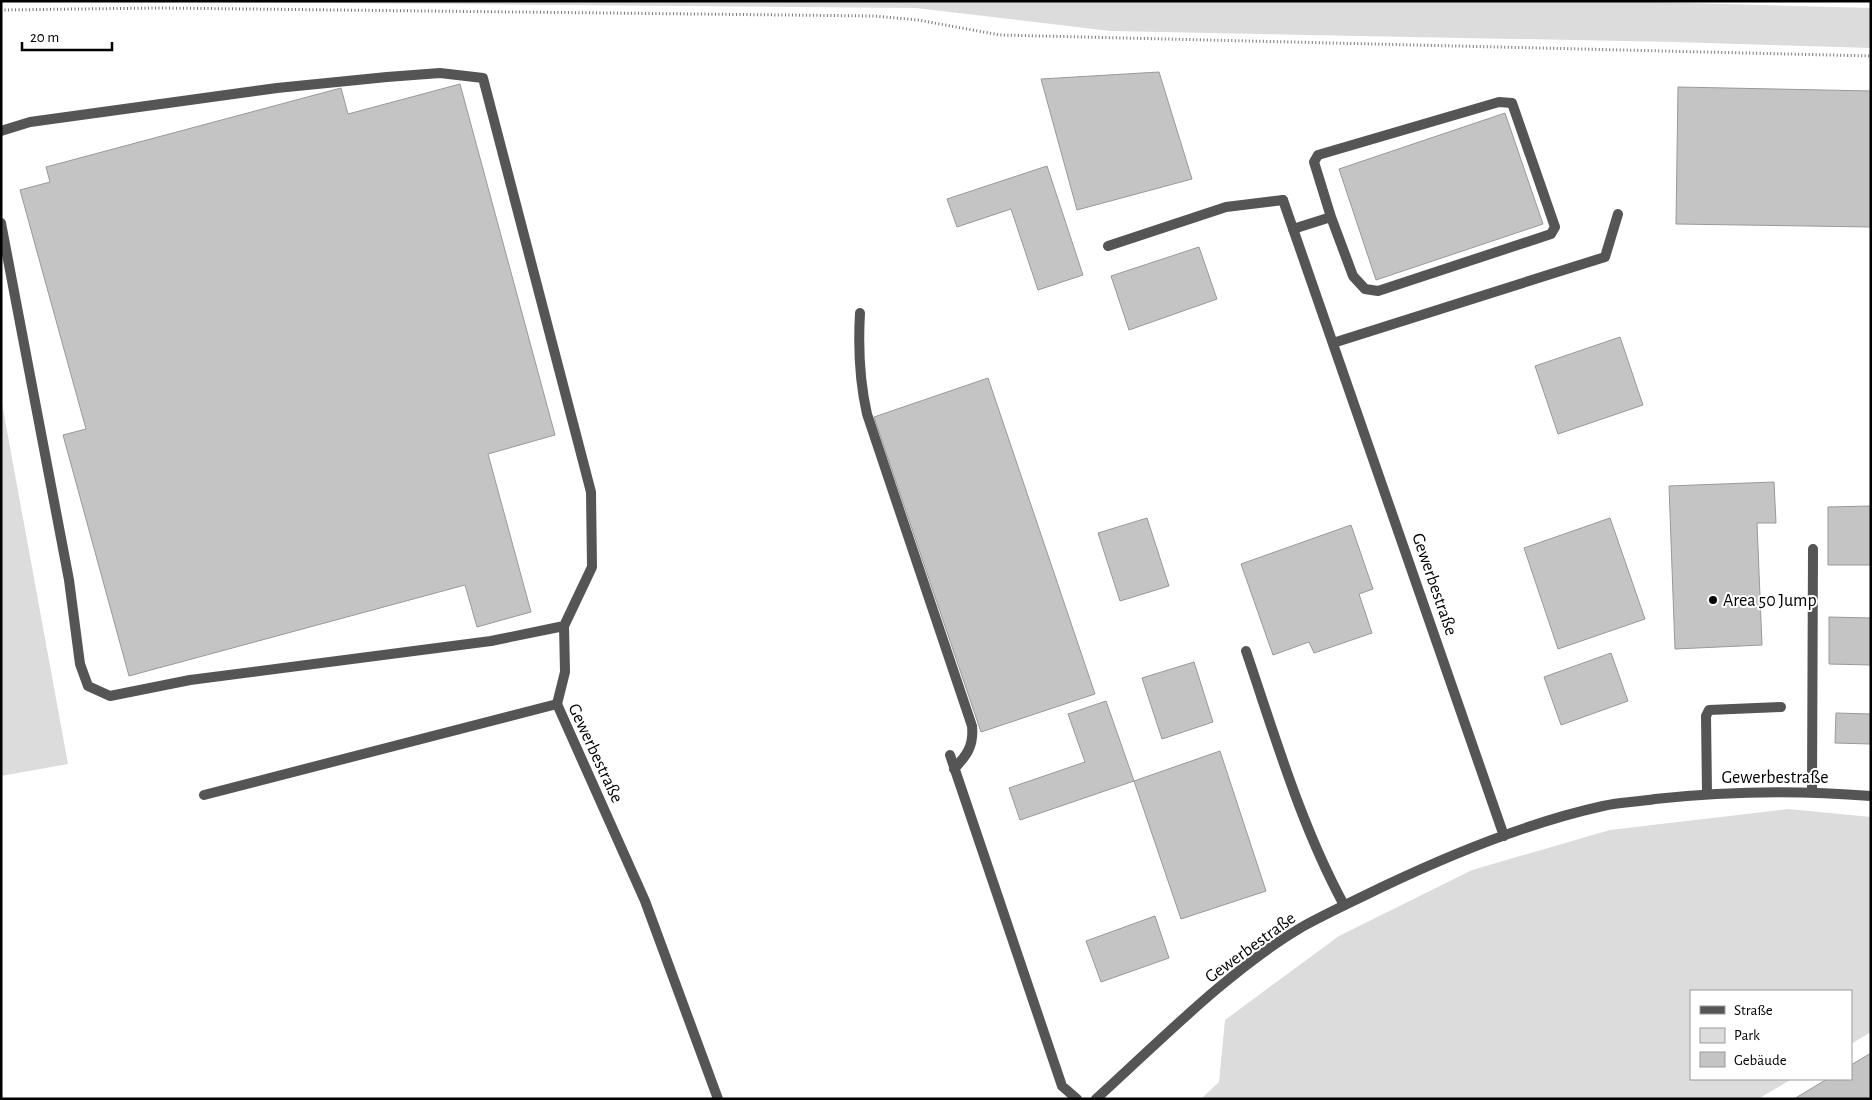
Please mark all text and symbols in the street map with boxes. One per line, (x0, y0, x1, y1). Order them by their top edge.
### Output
scale bar (22, 20, 112, 52)
text: 20 m (30, 30, 59, 45)
street label: Gewerbestraße (1408, 531, 1460, 638)
place label: Area 50 Jump (1723, 592, 1817, 610)
marker: Area 50 Jump (1707, 594, 1719, 606)
street label: Gewerbestraße (564, 701, 626, 806)
street label: Gewerbestraße (1722, 769, 1828, 787)
street label: Gewerbestraße (1202, 909, 1299, 987)
legend (1690, 990, 1852, 1080)
text: Straße (1734, 1003, 1773, 1018)
text: Park (1734, 1028, 1760, 1043)
text: Gebäude (1734, 1053, 1787, 1068)

